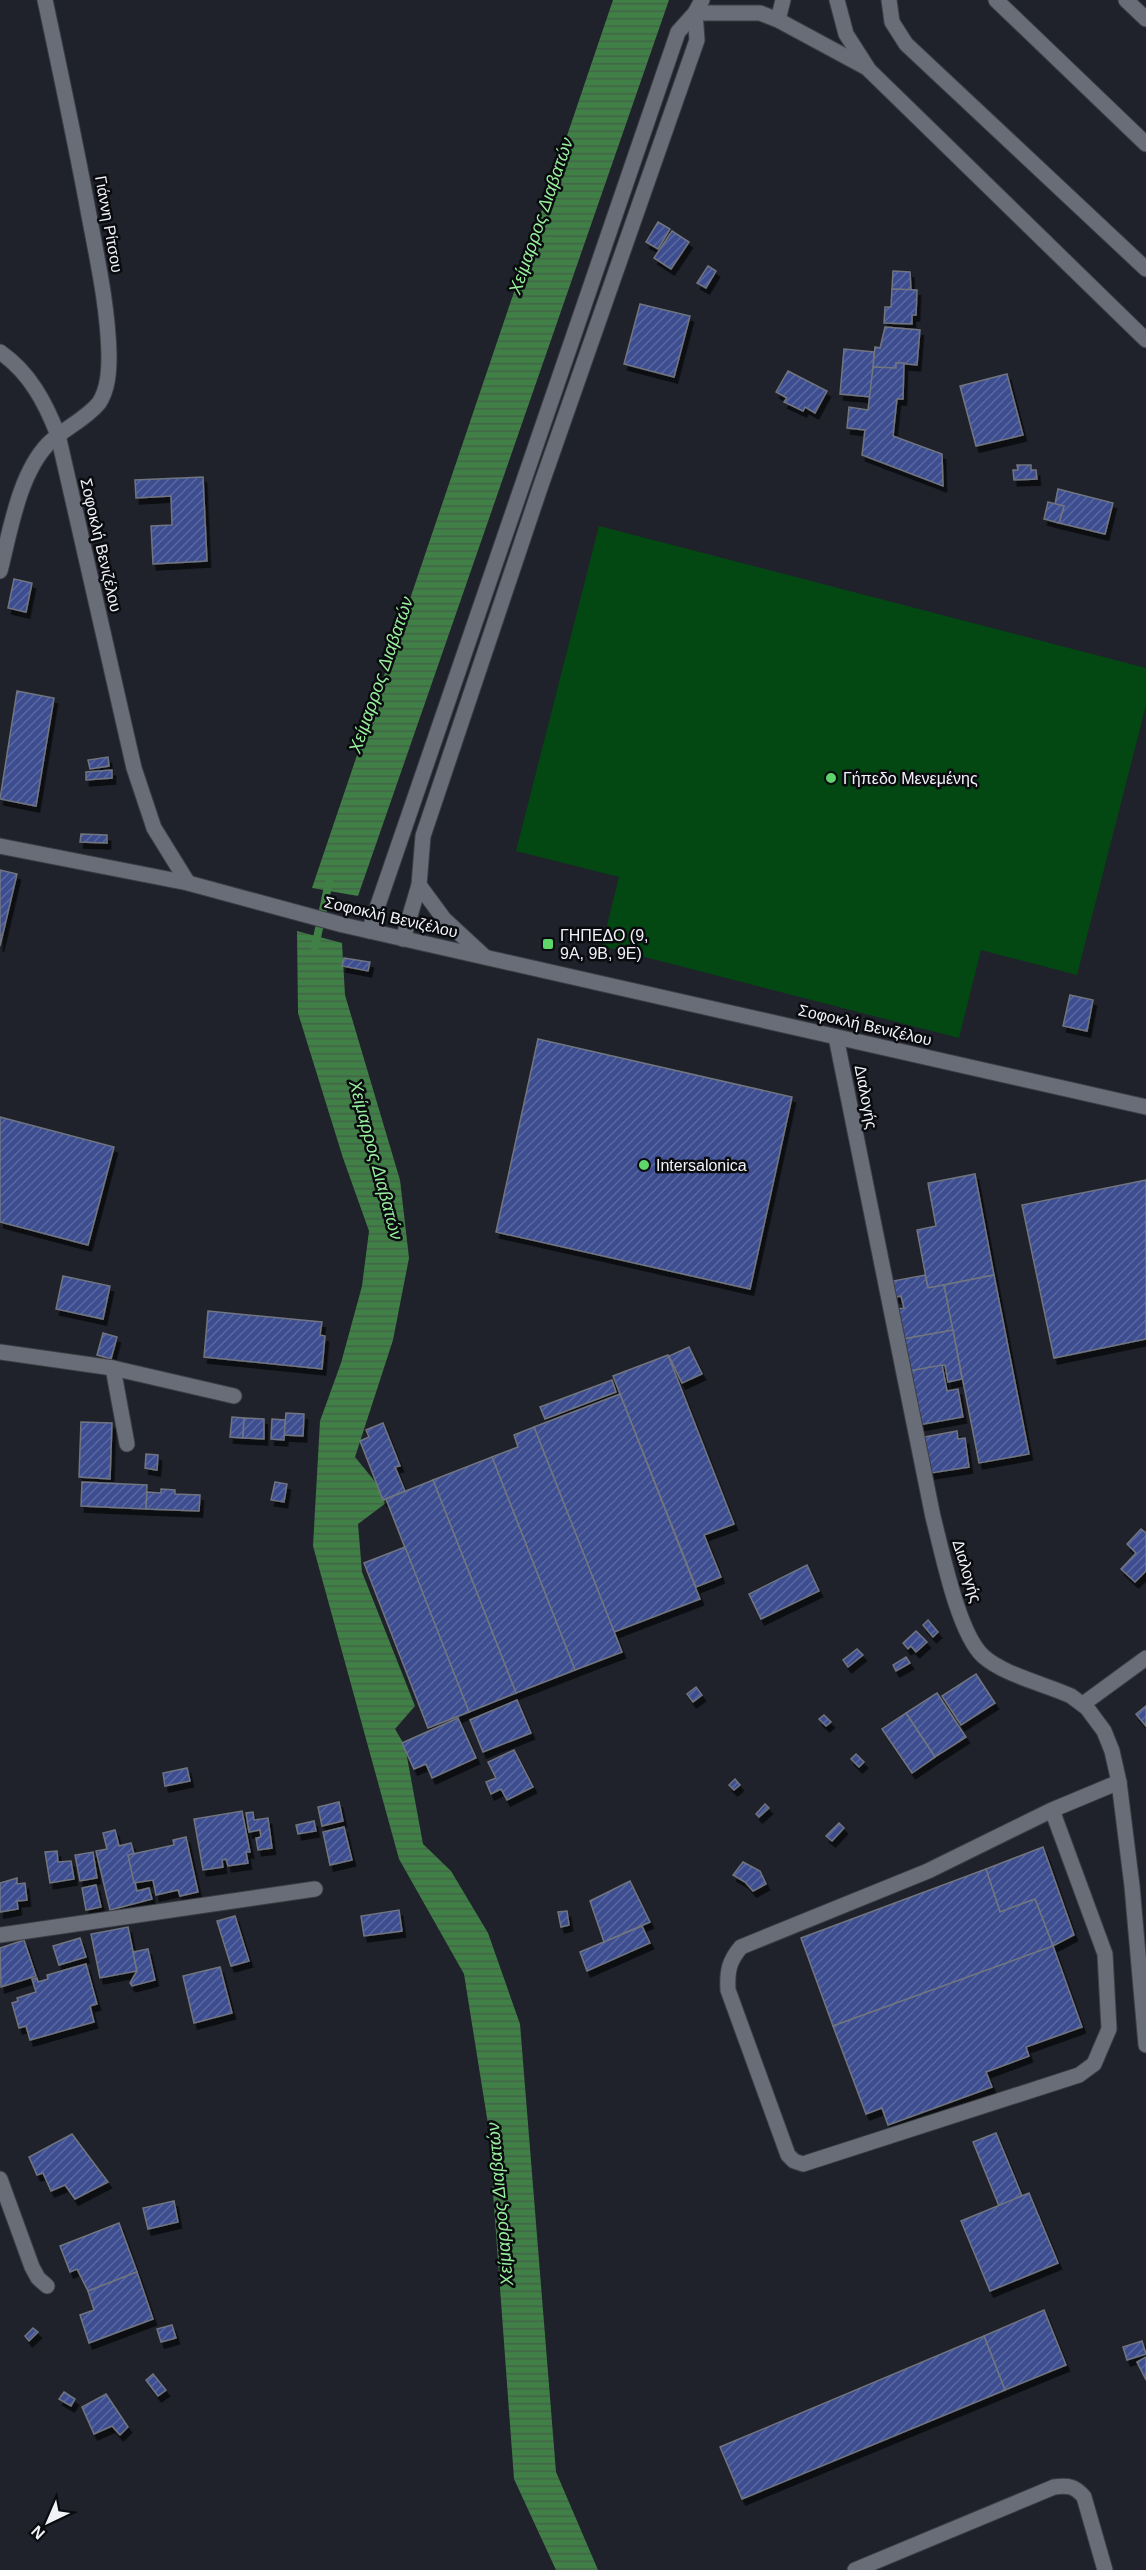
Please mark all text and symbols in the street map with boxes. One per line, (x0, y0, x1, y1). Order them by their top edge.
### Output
water label: Χείμαρρος Διαβατών (504, 135, 577, 298)
street label: Γιάννη Ρίτσου (92, 174, 126, 274)
street label: Σοφοκλή Βενιζέλου (76, 477, 125, 614)
water label: Χείμαρρος Διαβατών (344, 594, 417, 757)
place label: Γήπεδο Μενεμένης (843, 770, 978, 787)
marker: Γήπεδο Μενεμένης (824, 771, 838, 785)
street label: Σοφοκλή Βενιζέλου (322, 893, 459, 942)
place label: ΓΗΠΕΔΟ (9, 9Α, 9Β, 9Ε) (560, 927, 649, 962)
marker: ΓΗΠΕΔΟ (9, 9Α, 9Β, 9Ε) (541, 937, 555, 951)
street label: Σοφοκλή Βενιζέλου (796, 1001, 933, 1050)
street label: Διαλογής (851, 1064, 881, 1131)
water label: Χείμαρρος Διαβατών (345, 1077, 407, 1242)
place label: Intersalonica (656, 1157, 747, 1174)
marker: Intersalonica (637, 1158, 651, 1172)
street label: Διαλογής (949, 1538, 985, 1605)
water label: Χείμαρρος Διαβατών (483, 2121, 517, 2288)
north arrow (18, 2492, 78, 2552)
text: N (28, 2522, 48, 2543)

